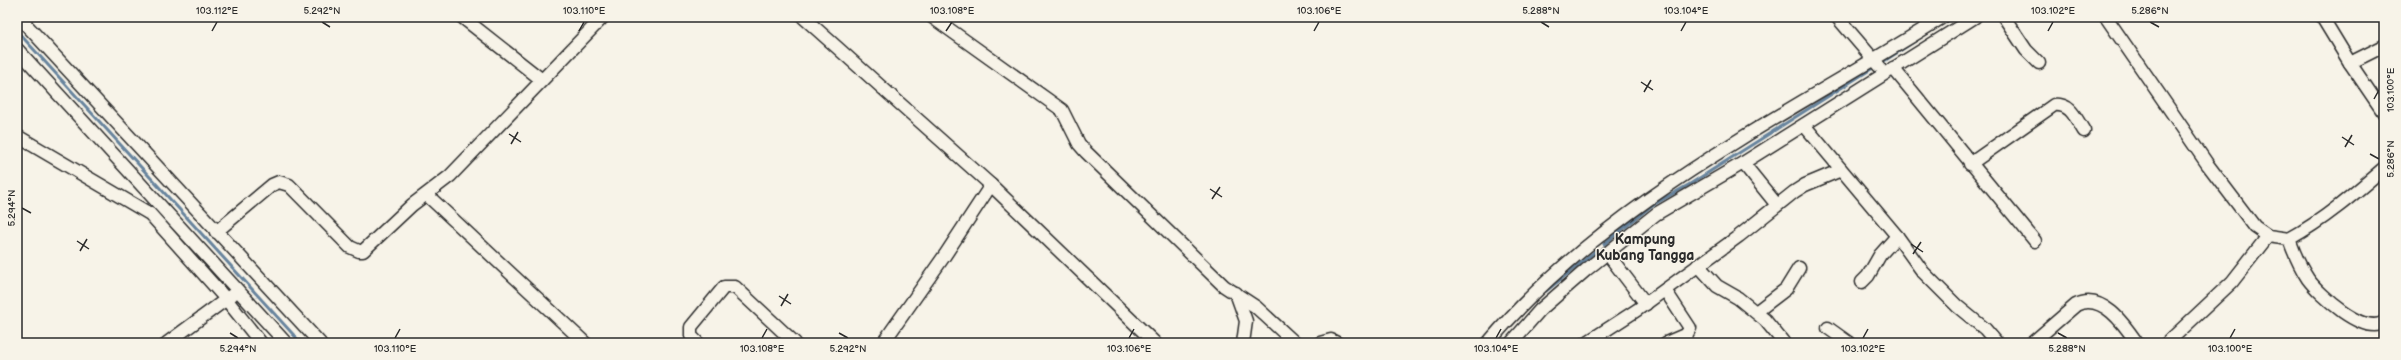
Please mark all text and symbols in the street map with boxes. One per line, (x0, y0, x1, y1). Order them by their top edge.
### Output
text: 103.112°E (196, 5, 239, 17)
text: 5.292°N (303, 5, 341, 17)
text: 103.110°E (563, 5, 606, 17)
text: 103.108°E (930, 5, 975, 17)
text: 103.106°E (1297, 5, 1342, 17)
text: 5.288°N (1522, 5, 1560, 17)
text: 103.104°E (1664, 5, 1709, 17)
text: 103.102°E (2031, 5, 2076, 17)
text: 5.286°N (2131, 5, 2169, 17)
text: 103.100°E (2385, 67, 2397, 112)
text: 5.286°N (2385, 140, 2397, 178)
text: 5.294°N (6, 189, 18, 227)
district label: Kampung Kubang Tangga (1596, 231, 1694, 264)
text: 5.294°N (219, 343, 257, 355)
text: 103.110°E (374, 343, 417, 355)
text: 103.108°E (740, 343, 785, 355)
text: 5.292°N (829, 343, 867, 355)
text: 103.106°E (1107, 343, 1152, 355)
text: 103.104°E (1474, 343, 1519, 355)
text: 103.102°E (1841, 343, 1886, 355)
text: 5.288°N (2048, 343, 2086, 355)
text: 103.100°E (2208, 343, 2253, 355)

